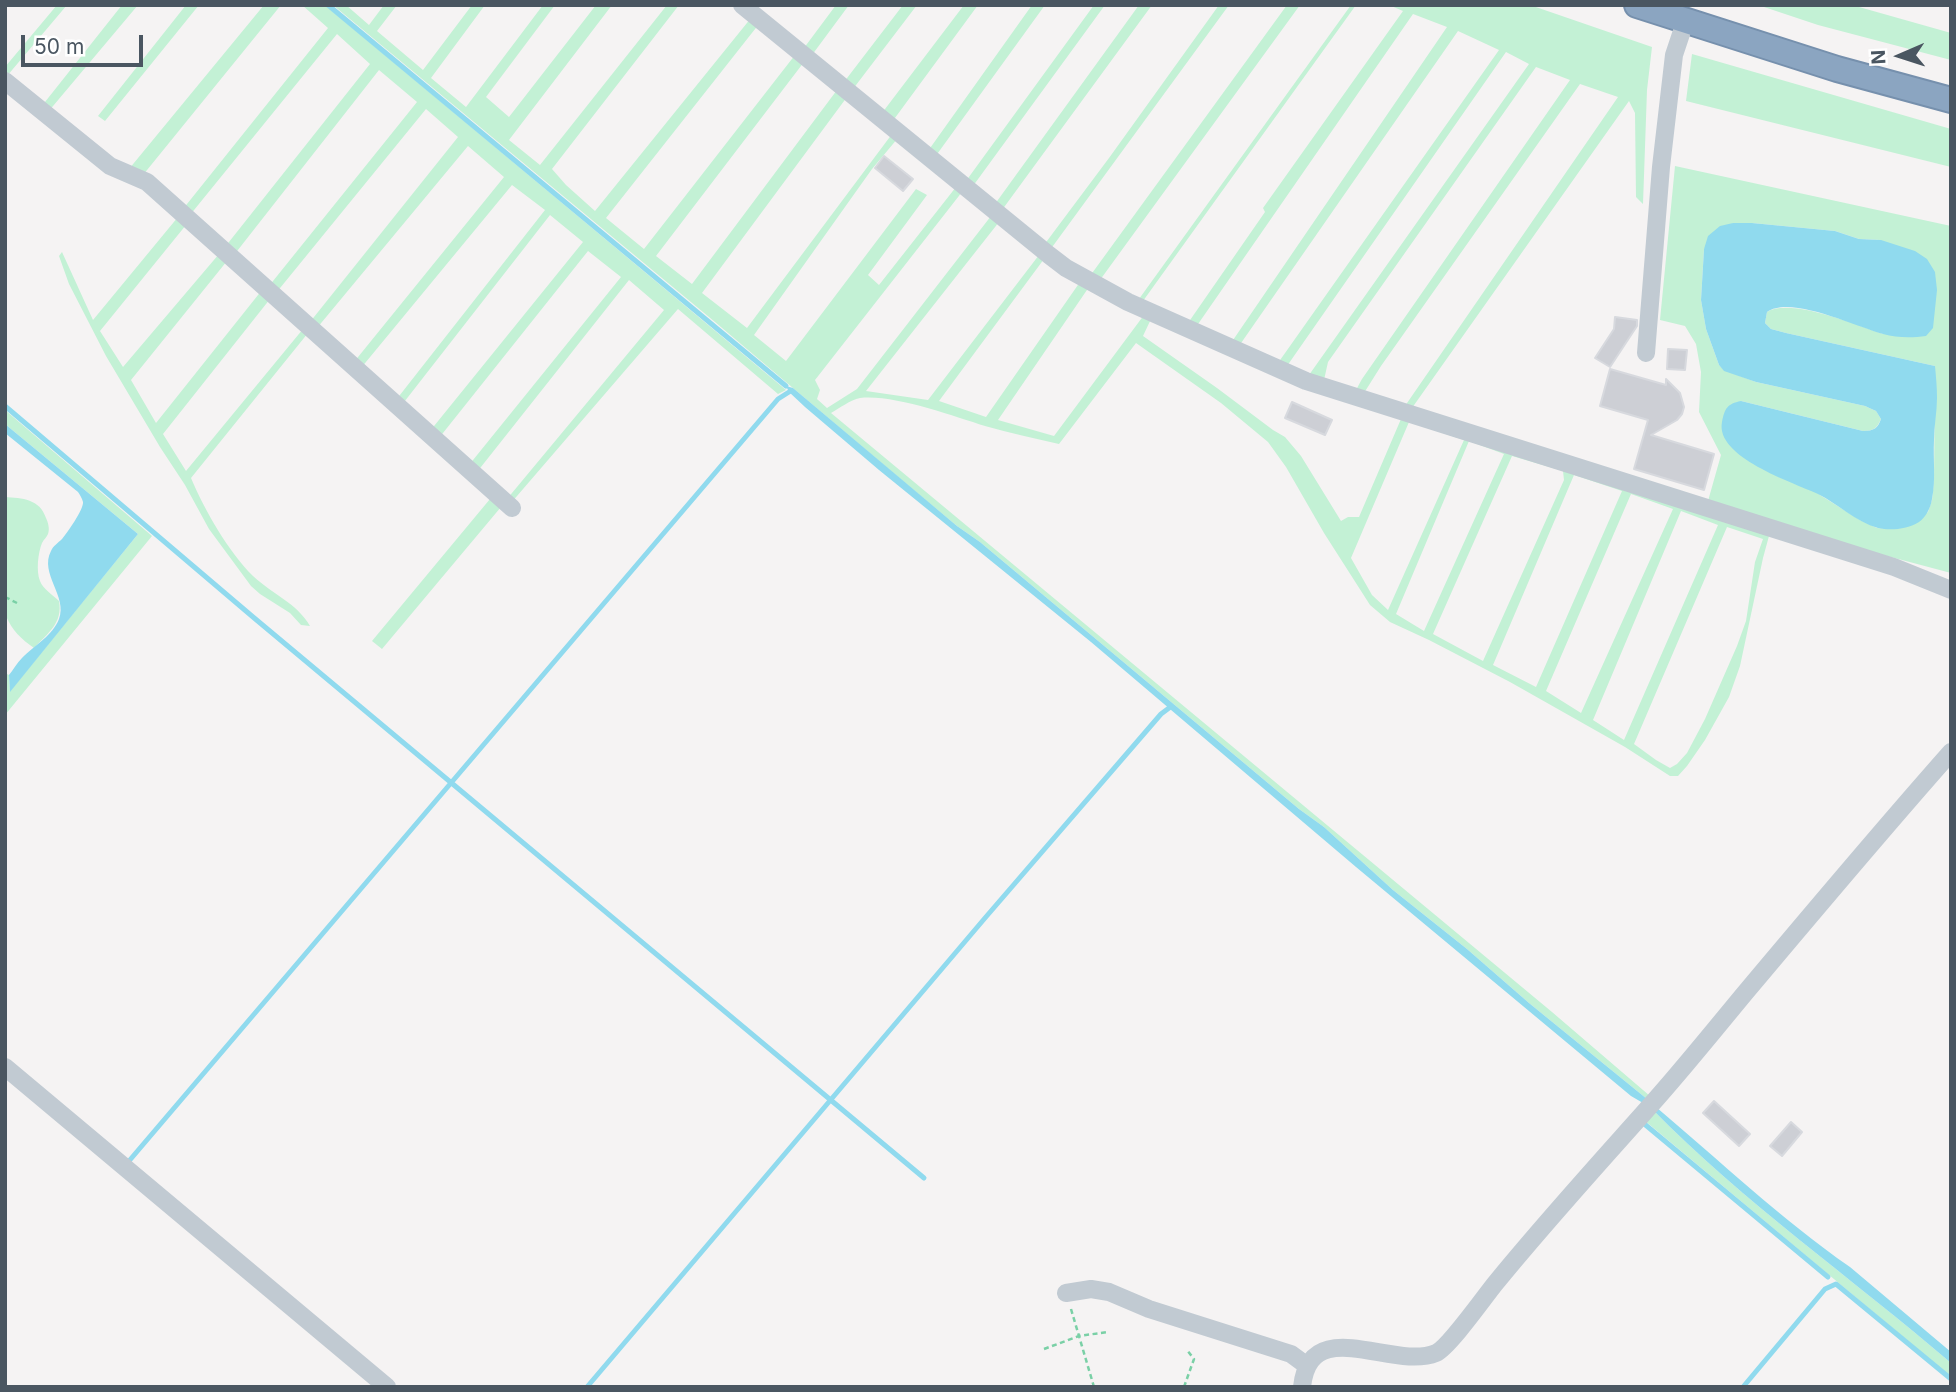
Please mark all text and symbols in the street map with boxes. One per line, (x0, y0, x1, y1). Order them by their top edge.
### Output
scale bar (24, 21, 147, 65)
north arrow (1865, 21, 1935, 91)
text: 50 m (34, 34, 84, 59)
text: N (1867, 49, 1890, 65)

